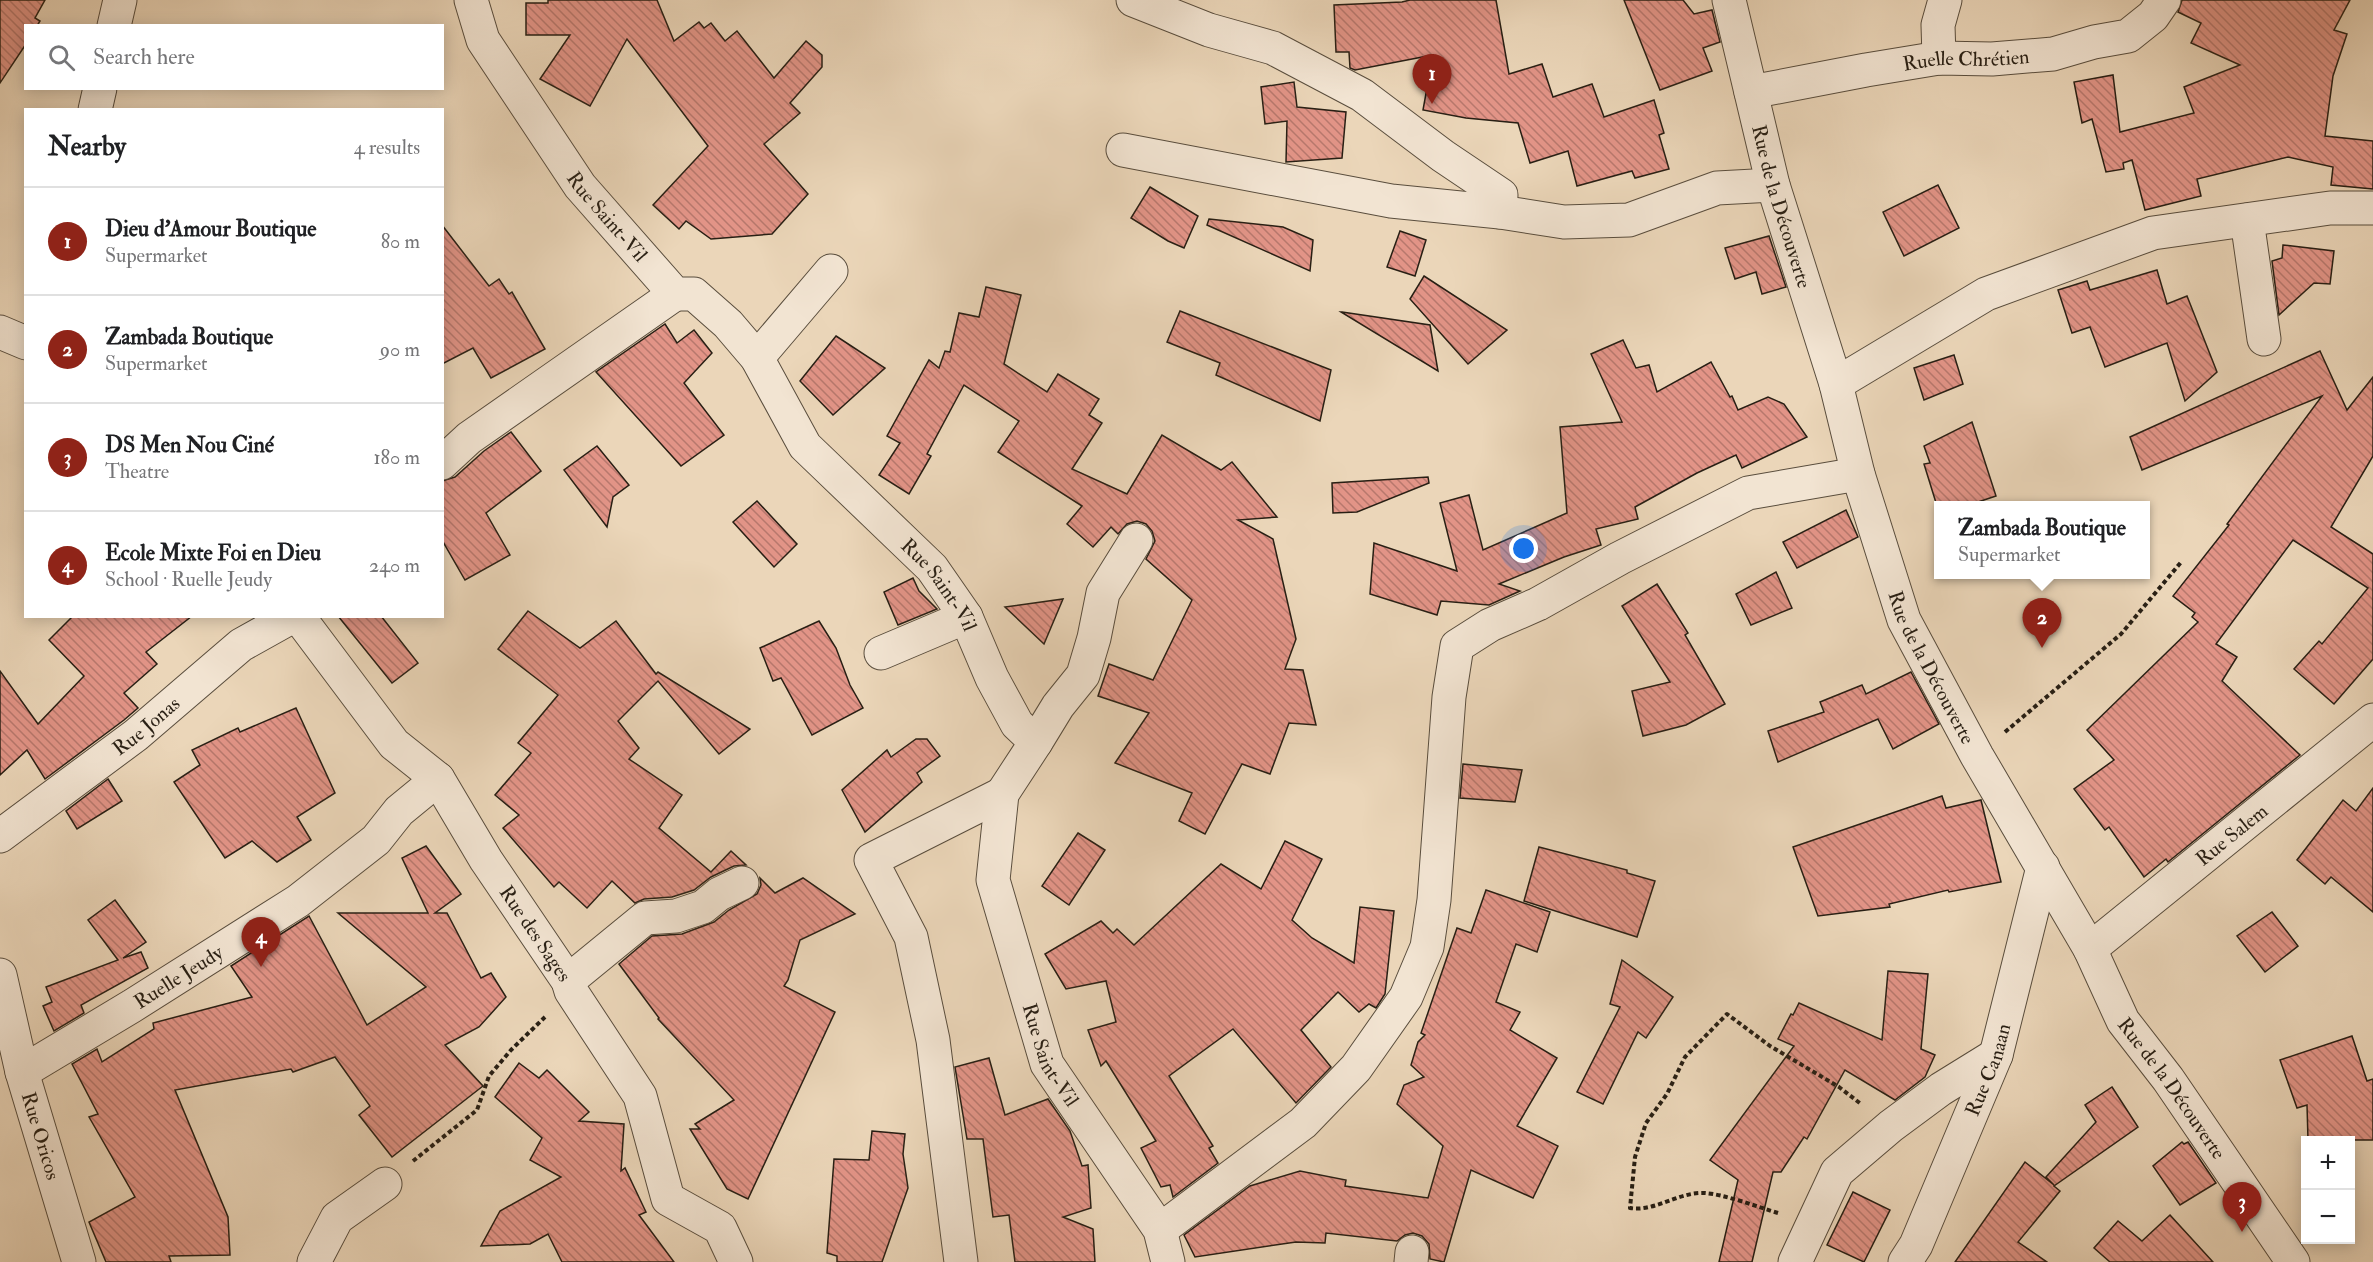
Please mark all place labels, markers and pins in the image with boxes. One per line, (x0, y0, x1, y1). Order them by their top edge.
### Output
pin: 1 (1412, 54, 1452, 104)
pin: 2 (2022, 598, 2062, 648)
pin: 4 (242, 918, 280, 967)
pin: 3 (2222, 1182, 2262, 1232)

